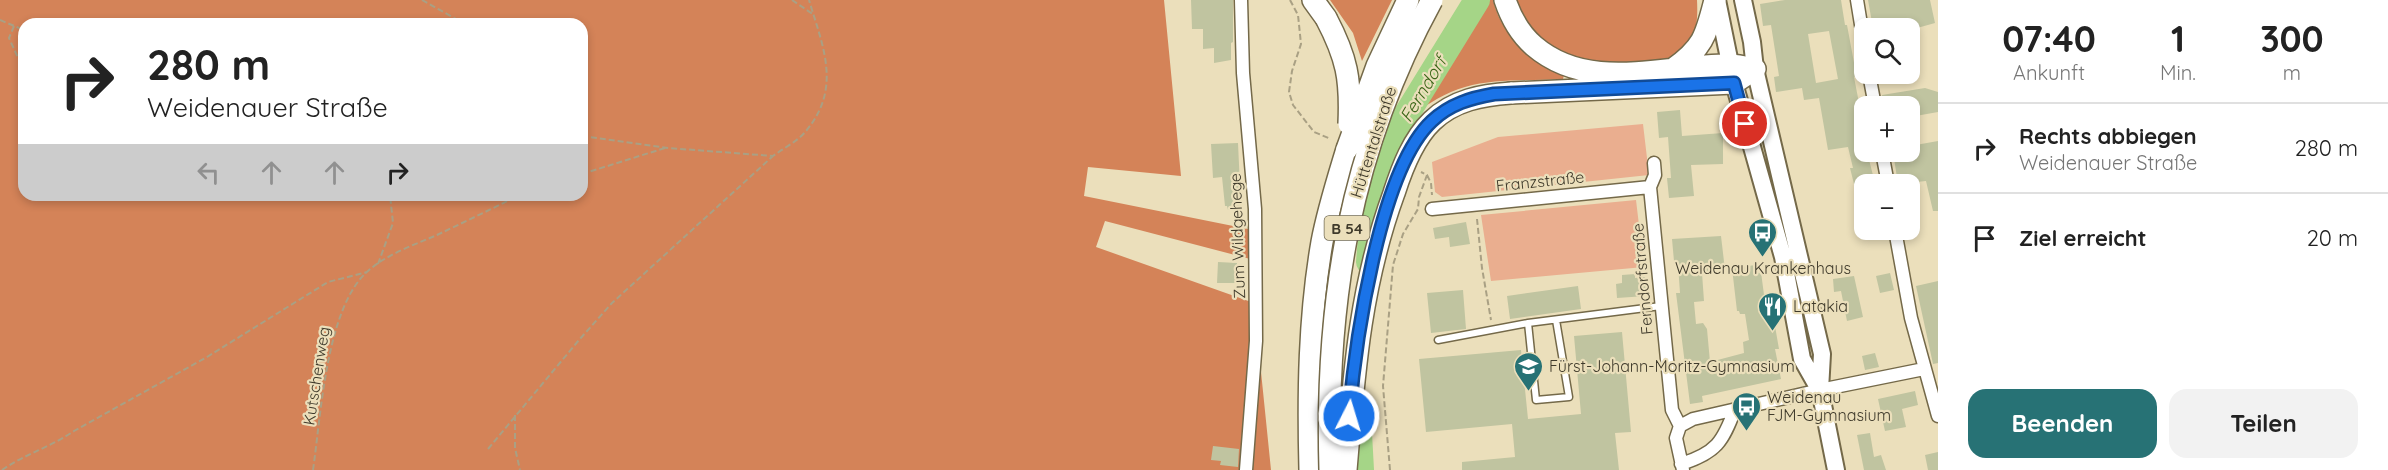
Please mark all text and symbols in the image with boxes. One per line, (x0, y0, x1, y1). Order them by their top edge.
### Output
text: 07:40 (2002, 16, 2096, 61)
text: 1 (2171, 16, 2185, 61)
text: 300 (2260, 16, 2324, 61)
map controls (1854, 18, 1920, 240)
button: search (1854, 18, 1920, 84)
text: 280 m (147, 38, 270, 91)
icon: right (48, 42, 126, 120)
water label: Ferndorf (1394, 49, 1453, 126)
text: Ankunft (2013, 60, 2085, 85)
text: Min. (2160, 60, 2196, 85)
text: m (2283, 60, 2301, 85)
street label: Hüttentalstraße (1346, 84, 1400, 200)
text: Weidenauer Straße (147, 90, 388, 124)
button: + (1854, 96, 1920, 162)
pin (1719, 98, 1770, 149)
icon: arrive (1728, 107, 1761, 140)
text: Rechts abbiegen (2019, 122, 2197, 150)
icon: right (1968, 132, 2001, 165)
text: 280 m (2295, 134, 2358, 162)
text: Weidenauer Straße (2019, 150, 2197, 175)
icon: left (192, 156, 225, 189)
icon: ahead (255, 156, 288, 189)
icon: ahead (318, 156, 351, 189)
icon: right (381, 156, 414, 189)
street label: Franzstraße (1495, 166, 1585, 196)
street label: Zum Wildgehege (1225, 173, 1249, 299)
button: − (1854, 174, 1920, 240)
road number: B 54 (1324, 216, 1370, 240)
bus stop icon: Weidenau Krankenhaus (1747, 216, 1779, 258)
street label: Ferndorfstraße (1627, 222, 1657, 336)
icon: arrive (1968, 222, 2001, 255)
text: Ziel erreicht (2019, 224, 2147, 252)
text: 20 m (2307, 224, 2358, 252)
place label: Weidenau Krankenhaus (1675, 258, 1851, 278)
restaurant icon: Latakia (1756, 290, 1788, 332)
place label: Latakia (1793, 296, 1848, 316)
street label: Kutschenweg (298, 325, 334, 427)
school or university icon: Fürst-Johann-Moritz-Gymnasium (1512, 350, 1544, 392)
place label: Fürst-Johann-Moritz-Gymnasium (1549, 356, 1795, 376)
position arrow (1317, 384, 1381, 448)
place label: Weidenau FJM-Gymnasium (1767, 387, 1891, 425)
button: Beenden (1968, 389, 2157, 458)
button: Teilen (2169, 389, 2358, 458)
bus stop icon: Weidenau FJM-Gymnasium (1730, 390, 1762, 432)

